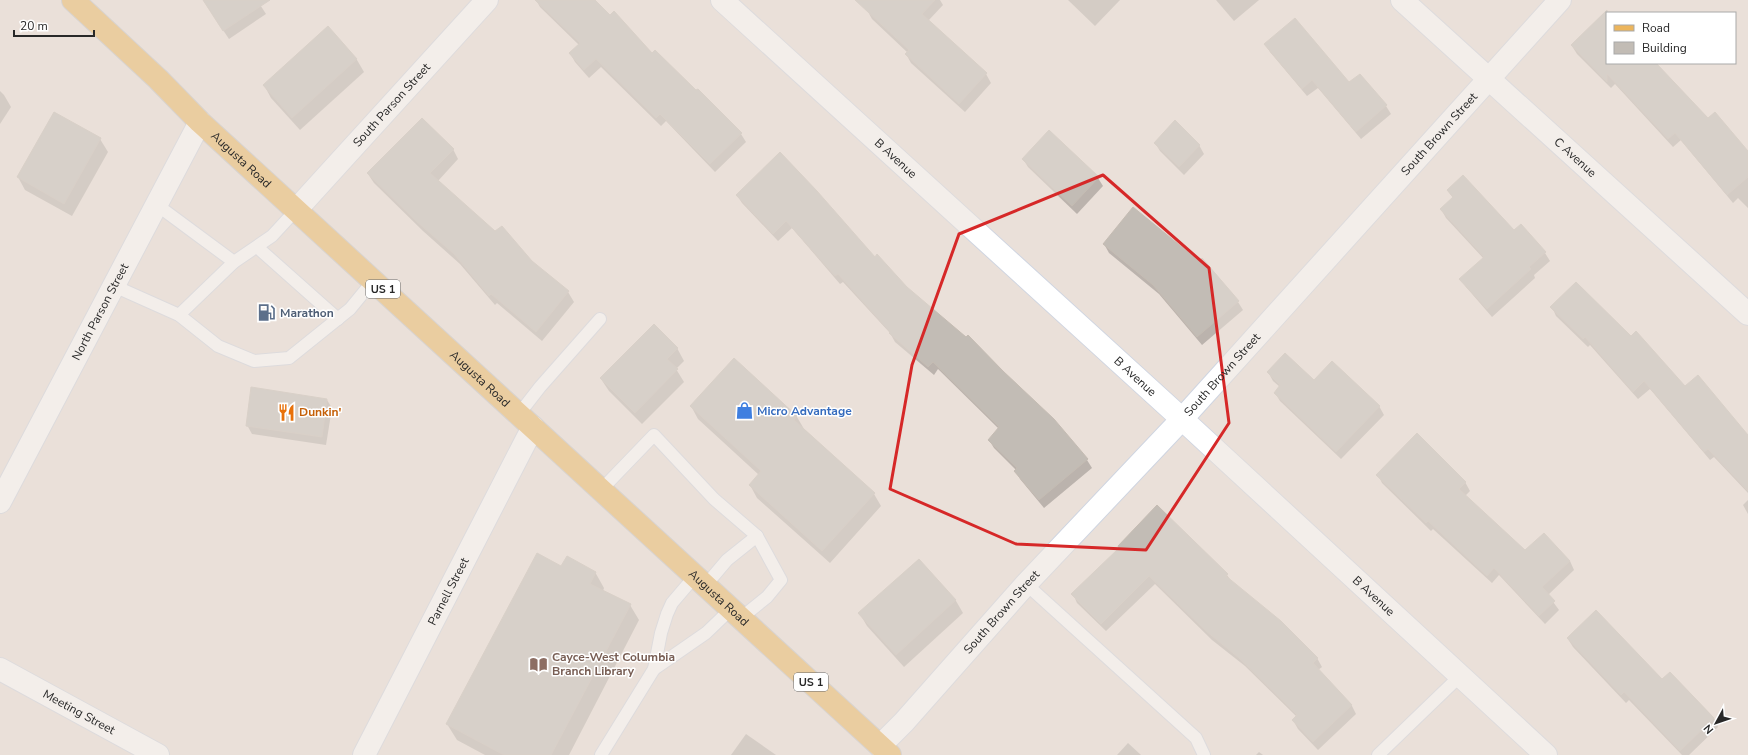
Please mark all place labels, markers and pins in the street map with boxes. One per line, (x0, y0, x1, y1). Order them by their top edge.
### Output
fuel station icon: Marathon (257, 303, 277, 323)
place label: Marathon (280, 305, 334, 321)
shop icon: Micro Advantage (734, 401, 754, 421)
restaurant icon: Dunkin' (276, 402, 296, 422)
place label: Micro Advantage (757, 403, 852, 419)
place label: Dunkin' (299, 404, 342, 420)
place label: Cayce-West Columbia Branch Library (552, 649, 675, 679)
library icon: Cayce-West Columbia Branch Library (529, 654, 549, 674)

